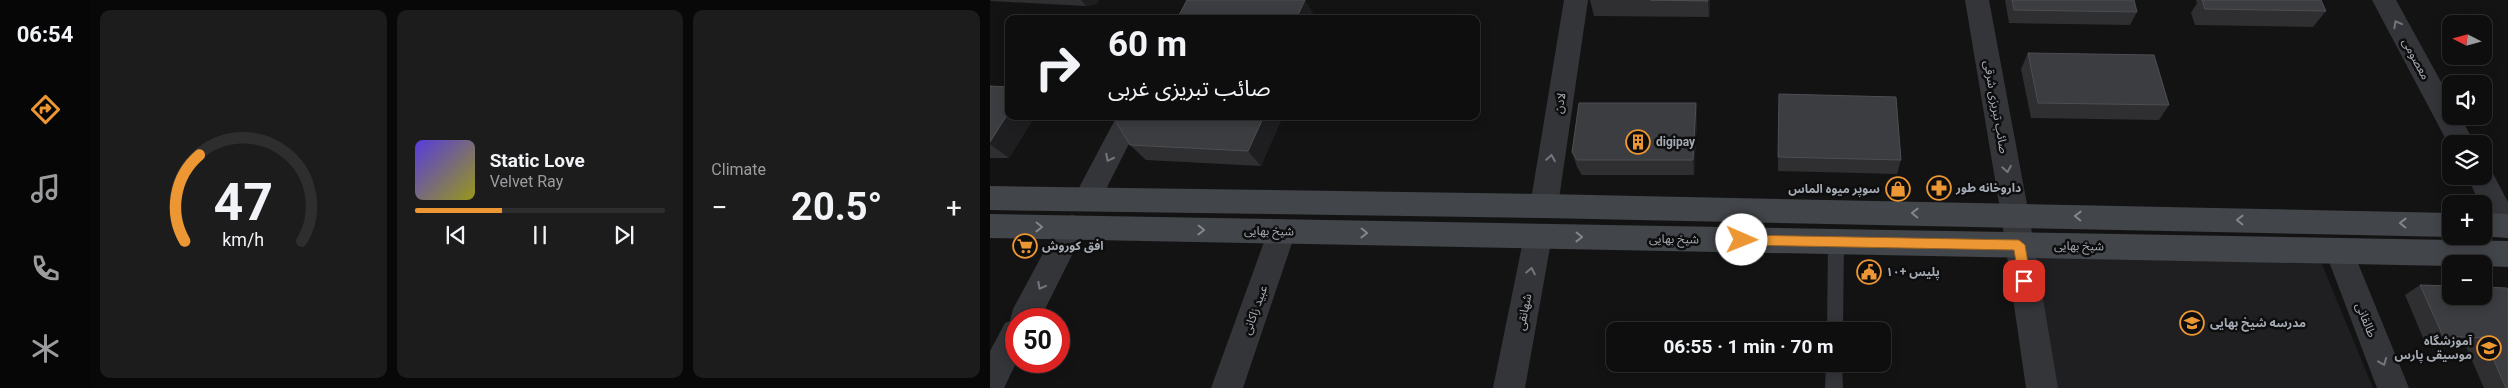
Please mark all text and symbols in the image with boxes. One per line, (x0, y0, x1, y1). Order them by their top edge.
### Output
north arrow (2442, 15, 2492, 65)
map controls (2442, 15, 2492, 305)
one-way arrow (2393, 20, 2403, 29)
text: 06:54 (17, 22, 73, 47)
text: 60 m (1108, 24, 1187, 65)
icon: right (1025, 35, 1090, 100)
street label: معصومی (2399, 36, 2433, 82)
street label: صائب تبریزی شرقی (1981, 59, 2011, 155)
button: sound (2442, 75, 2492, 125)
text: صائب تبریزی غربی (1108, 76, 1271, 101)
icon: directions (28, 92, 63, 127)
street label: لادن (1551, 92, 1569, 114)
building icon: digipay (1625, 129, 1651, 155)
place label: digipay (1656, 135, 1696, 149)
button: layers (2442, 135, 2492, 185)
text: Static Love (490, 149, 585, 172)
one-way arrow (1105, 153, 1115, 162)
one-way arrow (1546, 153, 1556, 162)
text: Climate (711, 160, 766, 179)
one-way arrow (2001, 164, 2011, 173)
icon: music (28, 171, 63, 206)
text: 47 (213, 172, 273, 233)
text: Velvet Ray (490, 172, 563, 191)
pharmacy icon: داروخانه طور (1926, 175, 1952, 201)
shop icon: سوپر میوه الماس (1885, 176, 1911, 202)
place label: داروخانه طور (1955, 181, 2021, 195)
place label: سوپر میوه الماس (1788, 182, 1880, 198)
text: 20.5° (791, 185, 882, 229)
text: − (711, 191, 727, 224)
text: + (946, 191, 962, 224)
button: + (2442, 195, 2492, 245)
one-way arrow (1911, 208, 1919, 219)
one-way arrow (2073, 211, 2081, 221)
position arrow (1715, 213, 1767, 265)
one-way arrow (2236, 215, 2244, 225)
one-way arrow (2398, 218, 2406, 229)
icon: previous (442, 221, 470, 249)
icon: pause (526, 221, 554, 249)
icon: next (610, 221, 638, 249)
one-way arrow (1035, 222, 1043, 232)
street label: شیخ بهایی (1244, 224, 1294, 240)
one-way arrow (1198, 225, 1205, 235)
one-way arrow (1360, 228, 1368, 238)
text: km/h (222, 229, 264, 250)
one-way arrow (1575, 232, 1583, 242)
street label: شیخ بهایی (1649, 232, 1699, 248)
supermarket icon: افق کوروش (1012, 233, 1038, 259)
place label: افق کوروش (1042, 239, 1104, 253)
street label: شیخ بهایی (2054, 239, 2104, 255)
icon: phone (28, 251, 63, 286)
button: − (2442, 255, 2492, 305)
public building icon: پلیس +۱۰ (1856, 259, 1882, 285)
pin (2003, 260, 2045, 302)
place label: پلیس +۱۰ (1886, 265, 1940, 281)
one-way arrow (1526, 267, 1536, 276)
icon: arrive (2010, 267, 2038, 295)
one-way arrow (1037, 281, 1047, 290)
street label: عبید زاکانی (1240, 283, 1270, 337)
street label: شهانقی (1514, 293, 1534, 331)
street label: طالقانی (2353, 301, 2379, 339)
speed limit sign: 50 (1005, 308, 1070, 373)
school or university icon: مدرسه شیخ بهایی (2179, 310, 2205, 336)
place label: مدرسه شیخ بهایی (2210, 316, 2306, 332)
icon: climate (28, 331, 63, 366)
place label: آموزشگاه موسیقی پارس (2394, 334, 2473, 364)
text: 06:55 · 1 min · 70 m (1663, 335, 1834, 358)
school or university icon: آموزشگاه موسیقی پارس (2476, 335, 2502, 361)
one-way arrow (2377, 357, 2387, 365)

